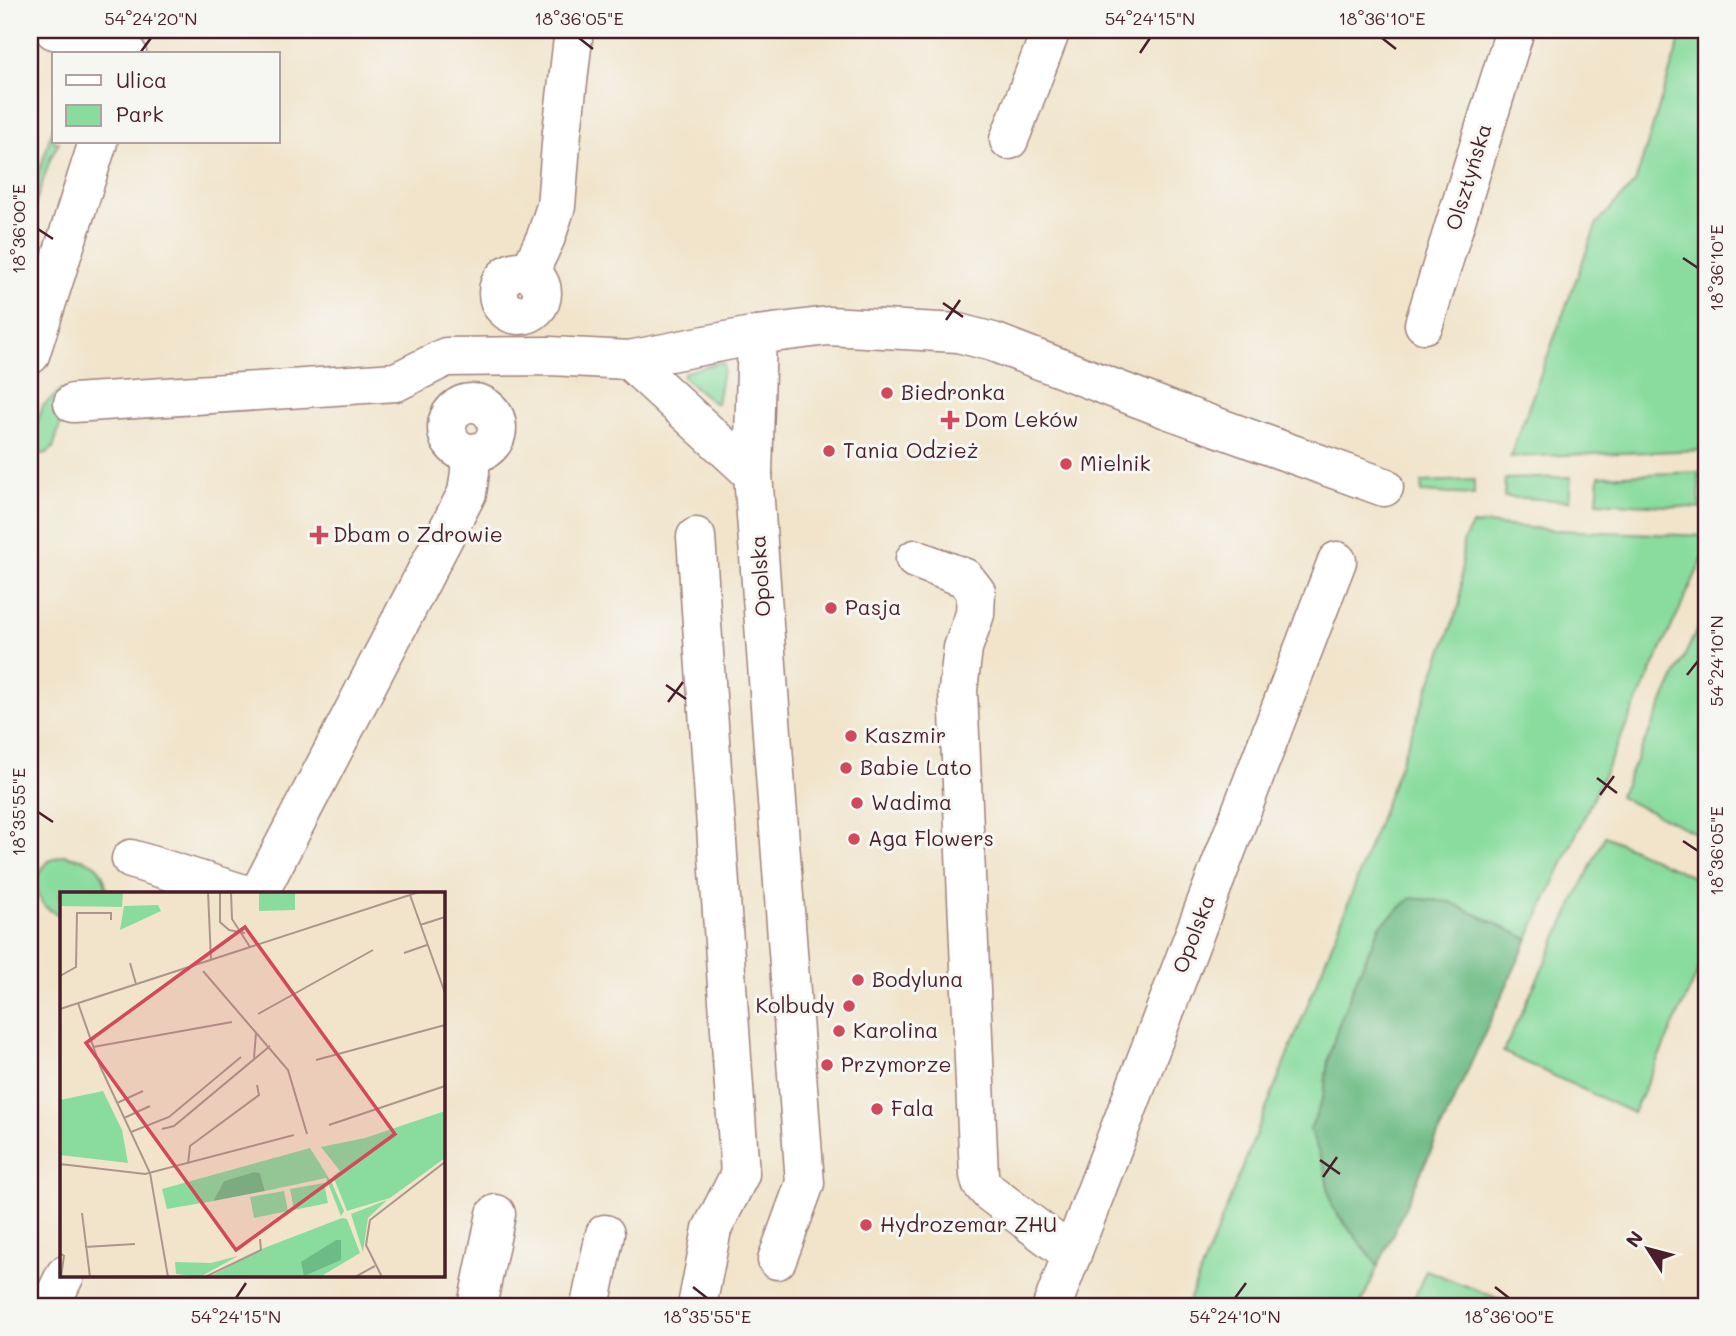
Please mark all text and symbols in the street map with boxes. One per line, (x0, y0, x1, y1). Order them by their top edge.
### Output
text: 54°24'20"N (104, 6, 198, 30)
text: 18°36'05"E (534, 6, 624, 30)
text: 54°24'15"N (1105, 6, 1195, 30)
text: 18°36'10"E (1338, 6, 1426, 30)
legend (52, 52, 280, 144)
text: Ulica (116, 66, 167, 93)
text: Park (116, 100, 164, 127)
street label: Olsztyńska (1439, 120, 1497, 233)
text: 18°36'00"E (6, 184, 30, 274)
text: 18°36'10"E (1704, 224, 1728, 312)
place label: Biedronka (901, 378, 1006, 405)
marker: Biedronka (879, 385, 895, 401)
place label: Dom Leków (964, 405, 1078, 432)
marker: Dom Leków (942, 412, 958, 428)
place label: Tania Odzież (843, 436, 978, 463)
marker: Tania Odzież (821, 443, 837, 459)
place label: Mielnik (1080, 449, 1151, 476)
marker: Mielnik (1058, 456, 1074, 472)
place label: Dbam o Zdrowie (333, 520, 503, 547)
marker: Dbam o Zdrowie (311, 527, 327, 543)
street label: Opolska (743, 534, 776, 618)
place label: Pasja (845, 593, 901, 620)
marker: Pasja (823, 600, 839, 616)
text: 54°24'10"N (1704, 615, 1728, 707)
place label: Kaszmir (865, 721, 946, 748)
marker: Kaszmir (843, 728, 859, 744)
place label: Babie Lato (860, 753, 971, 780)
marker: Babie Lato (838, 760, 854, 776)
text: 18°35'55"E (6, 768, 30, 856)
place label: Wadima (871, 788, 952, 815)
marker: Wadima (849, 795, 865, 811)
text: 18°36'05"E (1704, 806, 1728, 896)
place label: Aga Flowers (868, 824, 994, 851)
marker: Aga Flowers (846, 831, 862, 847)
street label: Opolska (1165, 890, 1220, 976)
inset map (60, 892, 444, 1276)
place label: Bodyluna (872, 965, 963, 992)
marker: Bodyluna (850, 972, 866, 988)
place label: Kolbudy (755, 991, 835, 1018)
marker: Kolbudy (841, 998, 857, 1014)
place label: Karolina (853, 1016, 938, 1043)
marker: Karolina (831, 1023, 847, 1039)
place label: Przymorze (841, 1050, 951, 1077)
marker: Przymorze (819, 1057, 835, 1073)
place label: Fala (891, 1094, 934, 1121)
marker: Fala (869, 1101, 885, 1117)
place label: Hydrozemar ZHU (880, 1210, 1057, 1237)
north arrow (1614, 1214, 1684, 1284)
marker: Hydrozemar ZHU (858, 1217, 874, 1233)
text: N (1619, 1226, 1648, 1252)
text: 54°24'15"N (191, 1304, 281, 1328)
text: 18°35'55"E (663, 1304, 751, 1328)
text: 54°24'10"N (1189, 1304, 1281, 1328)
text: 18°36'00"E (1464, 1304, 1554, 1328)

